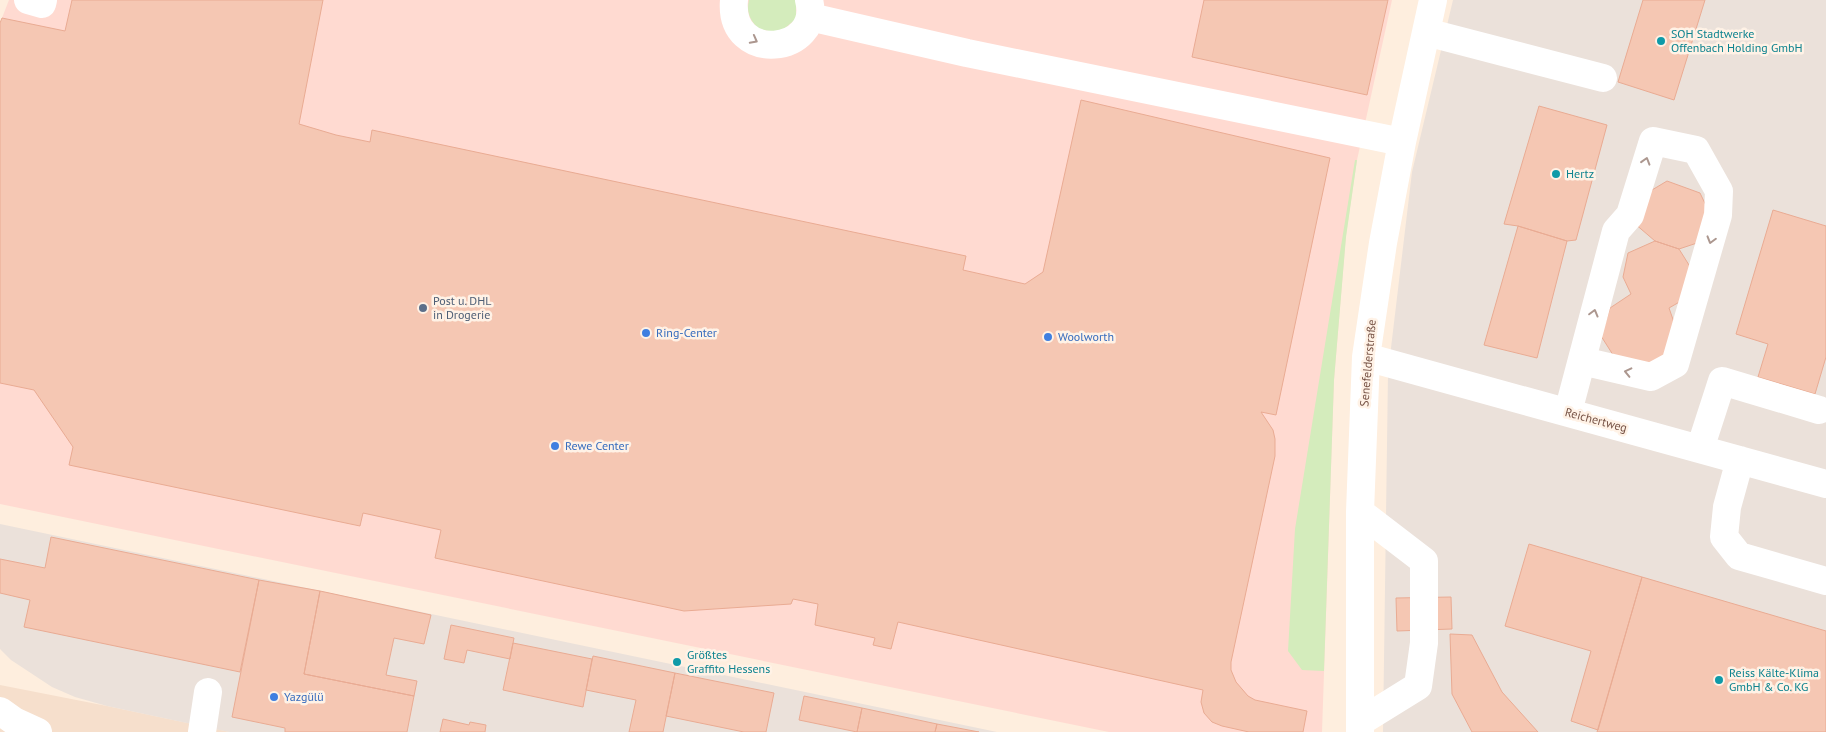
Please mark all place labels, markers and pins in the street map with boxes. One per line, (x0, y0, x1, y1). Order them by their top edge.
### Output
place label: SOH Stadtwerke Offenbach Holding GmbH (1671, 26, 1803, 55)
marker: SOH Stadtwerke Offenbach Holding GmbH (1655, 35, 1667, 47)
place label: Hertz (1566, 166, 1594, 181)
marker: Hertz (1550, 168, 1562, 180)
place label: Post u. DHL in Drogerie (433, 293, 491, 322)
marker: Post u. DHL in Drogerie (417, 302, 429, 314)
place label: Ring-Center (656, 325, 717, 340)
marker: Ring-Center (640, 327, 652, 339)
place label: Woolworth (1058, 329, 1114, 344)
marker: Woolworth (1042, 331, 1054, 343)
place label: Rewe Center (565, 438, 629, 453)
marker: Rewe Center (549, 440, 561, 452)
place label: Größtes Graffito Hessens (687, 647, 770, 676)
marker: Größtes Graffito Hessens (671, 656, 683, 668)
place label: Reiss Kälte-Klima GmbH & Co. KG (1729, 665, 1819, 694)
marker: Reiss Kälte-Klima GmbH & Co. KG (1713, 674, 1725, 686)
place label: Yazgülü (284, 689, 324, 704)
marker: Yazgülü (268, 691, 280, 703)

